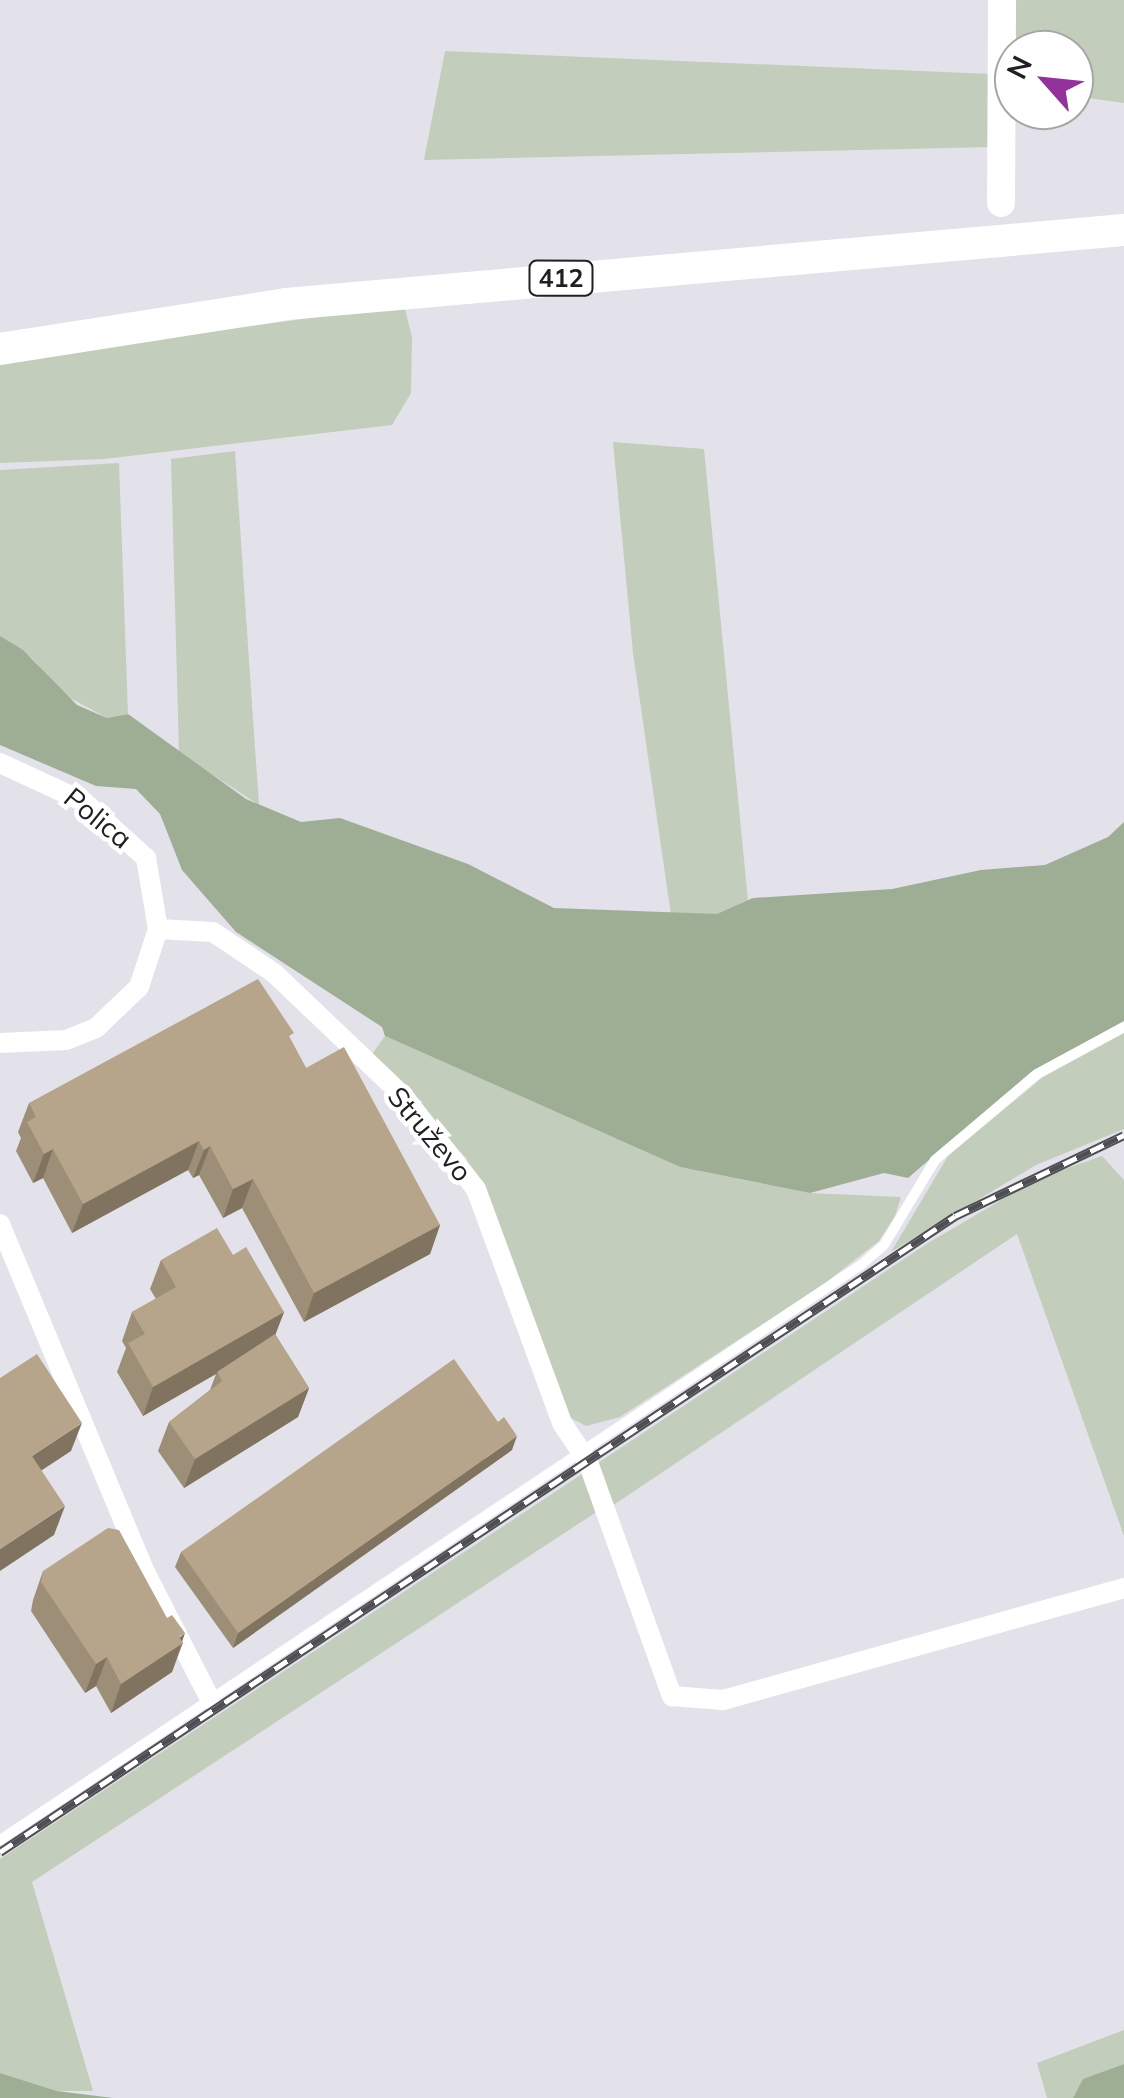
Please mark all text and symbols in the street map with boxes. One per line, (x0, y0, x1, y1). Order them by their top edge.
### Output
north arrow (994, 30, 1094, 130)
text: N (998, 50, 1039, 84)
road number: 412 (528, 258, 594, 298)
street label: Polica (57, 781, 139, 855)
street label: Struževo (381, 1080, 479, 1188)

